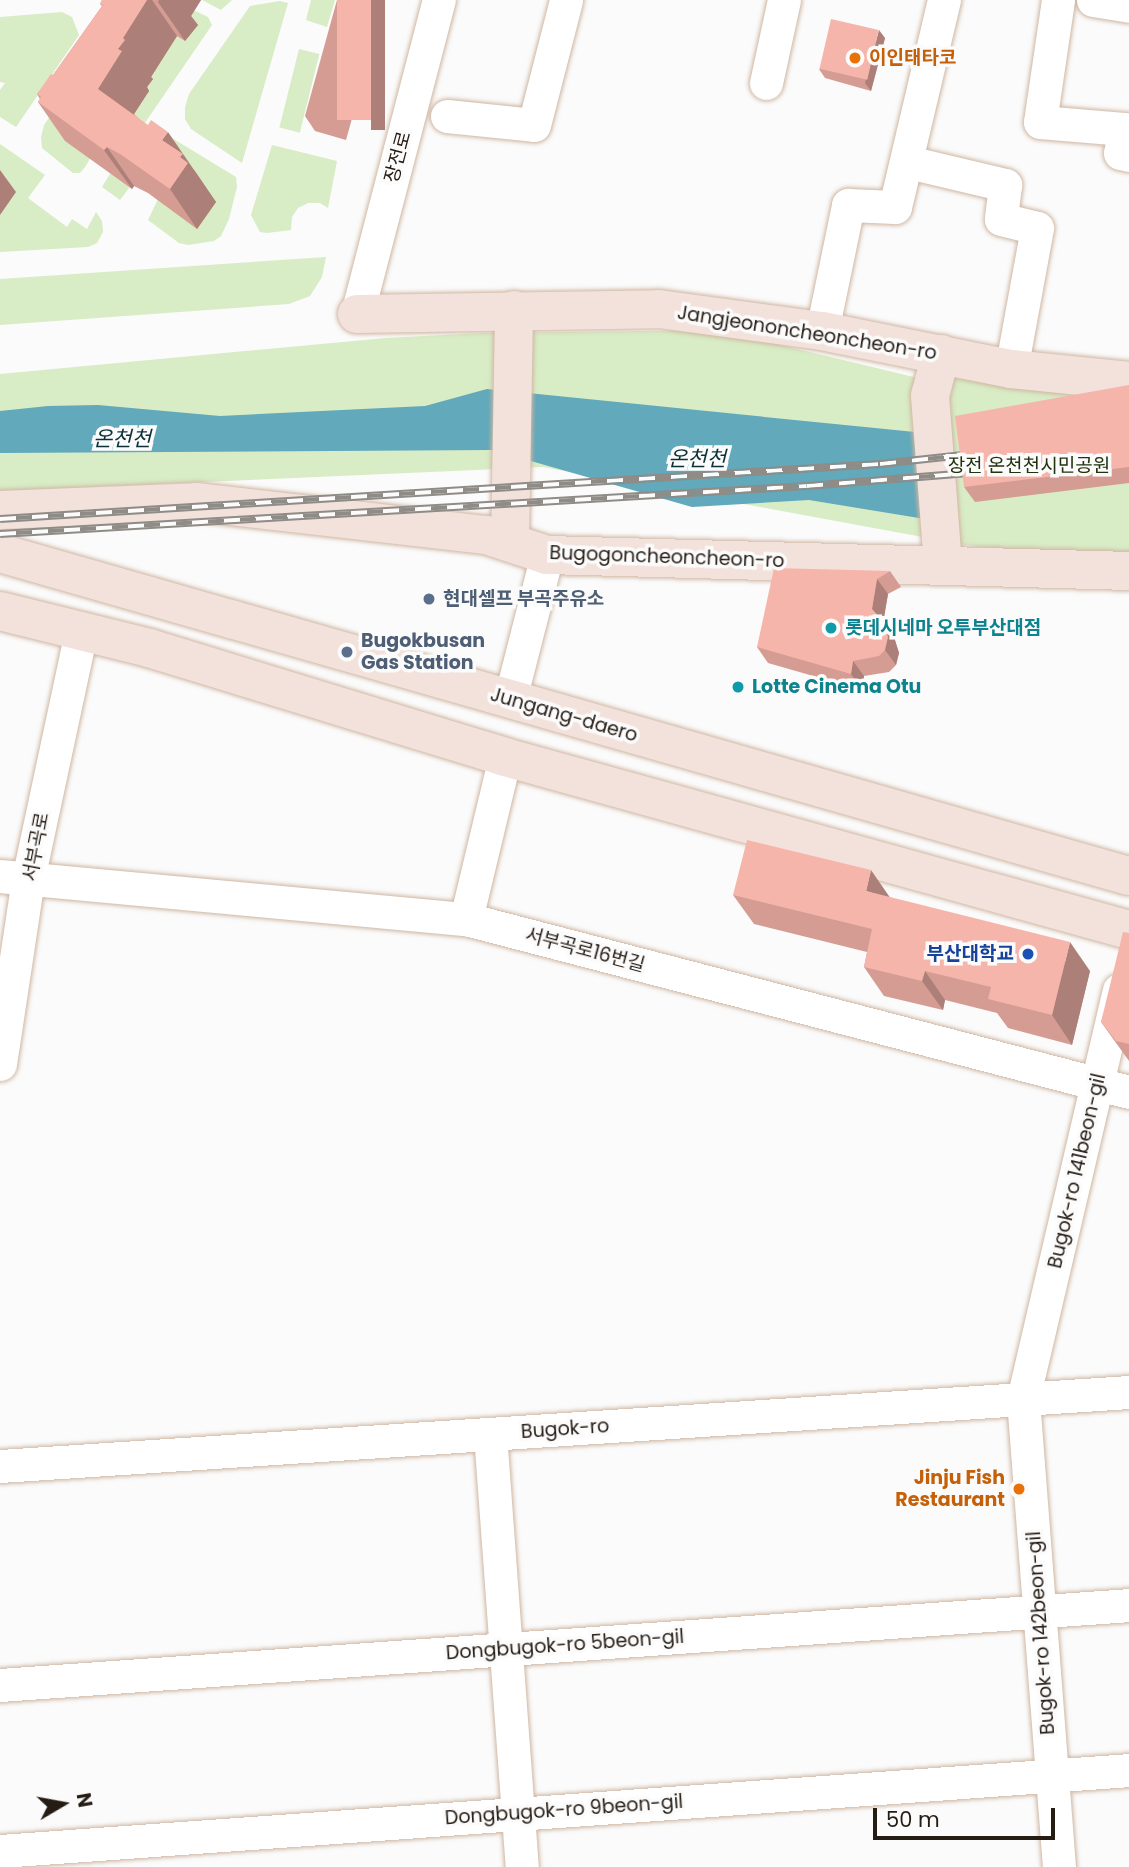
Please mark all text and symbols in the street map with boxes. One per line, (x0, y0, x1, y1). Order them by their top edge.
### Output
place label: 이인태타코 (869, 47, 956, 69)
marker: 이인태타코 (847, 50, 863, 66)
street label: 장전로 (380, 129, 416, 185)
street label: Jangjeononcheoncheon-ro (676, 301, 938, 365)
water label: 온천천 (93, 426, 151, 452)
water label: 온천천 (668, 446, 726, 472)
park label: 장전 온천천시민공원 (948, 455, 1110, 477)
street label: Bugogoncheoncheon-ro (549, 542, 785, 572)
place label: 현대셀프 부곡주유소 (443, 588, 604, 610)
marker: 현대셀프 부곡주유소 (421, 591, 437, 607)
place label: 롯데시네마 오투부산대점 (845, 617, 1041, 639)
marker: 롯데시네마 오투부산대점 (823, 620, 839, 636)
place label: Bugokbusan Gas Station (361, 630, 485, 674)
marker: Bugokbusan Gas Station (339, 644, 355, 660)
place label: Lotte Cinema Otu (752, 676, 921, 698)
marker: Lotte Cinema Otu (730, 679, 746, 695)
street label: Jungang-daero (488, 683, 640, 747)
street label: 서부곡로 (18, 811, 54, 883)
street label: 서부곡로16번길 (523, 923, 647, 977)
place label: 부산대학교 (927, 943, 1014, 965)
marker: 부산대학교 (1020, 946, 1036, 962)
street label: Bugok-ro 141beon-gil (1043, 1071, 1111, 1271)
street label: Bugok-ro (520, 1415, 610, 1443)
place label: Jinju Fish Restaurant (895, 1467, 1005, 1511)
marker: Jinju Fish Restaurant (1011, 1481, 1027, 1497)
street label: Bugok-ro 142beon-gil (1023, 1530, 1059, 1736)
street label: Dongbugok-ro 5beon-gil (445, 1625, 685, 1665)
north arrow (28, 1769, 98, 1839)
street label: Dongbugok-ro 9beon-gil (444, 1790, 684, 1830)
text: N (70, 1791, 99, 1810)
scale bar (877, 1794, 1059, 1838)
text: 50 m (886, 1805, 940, 1834)

